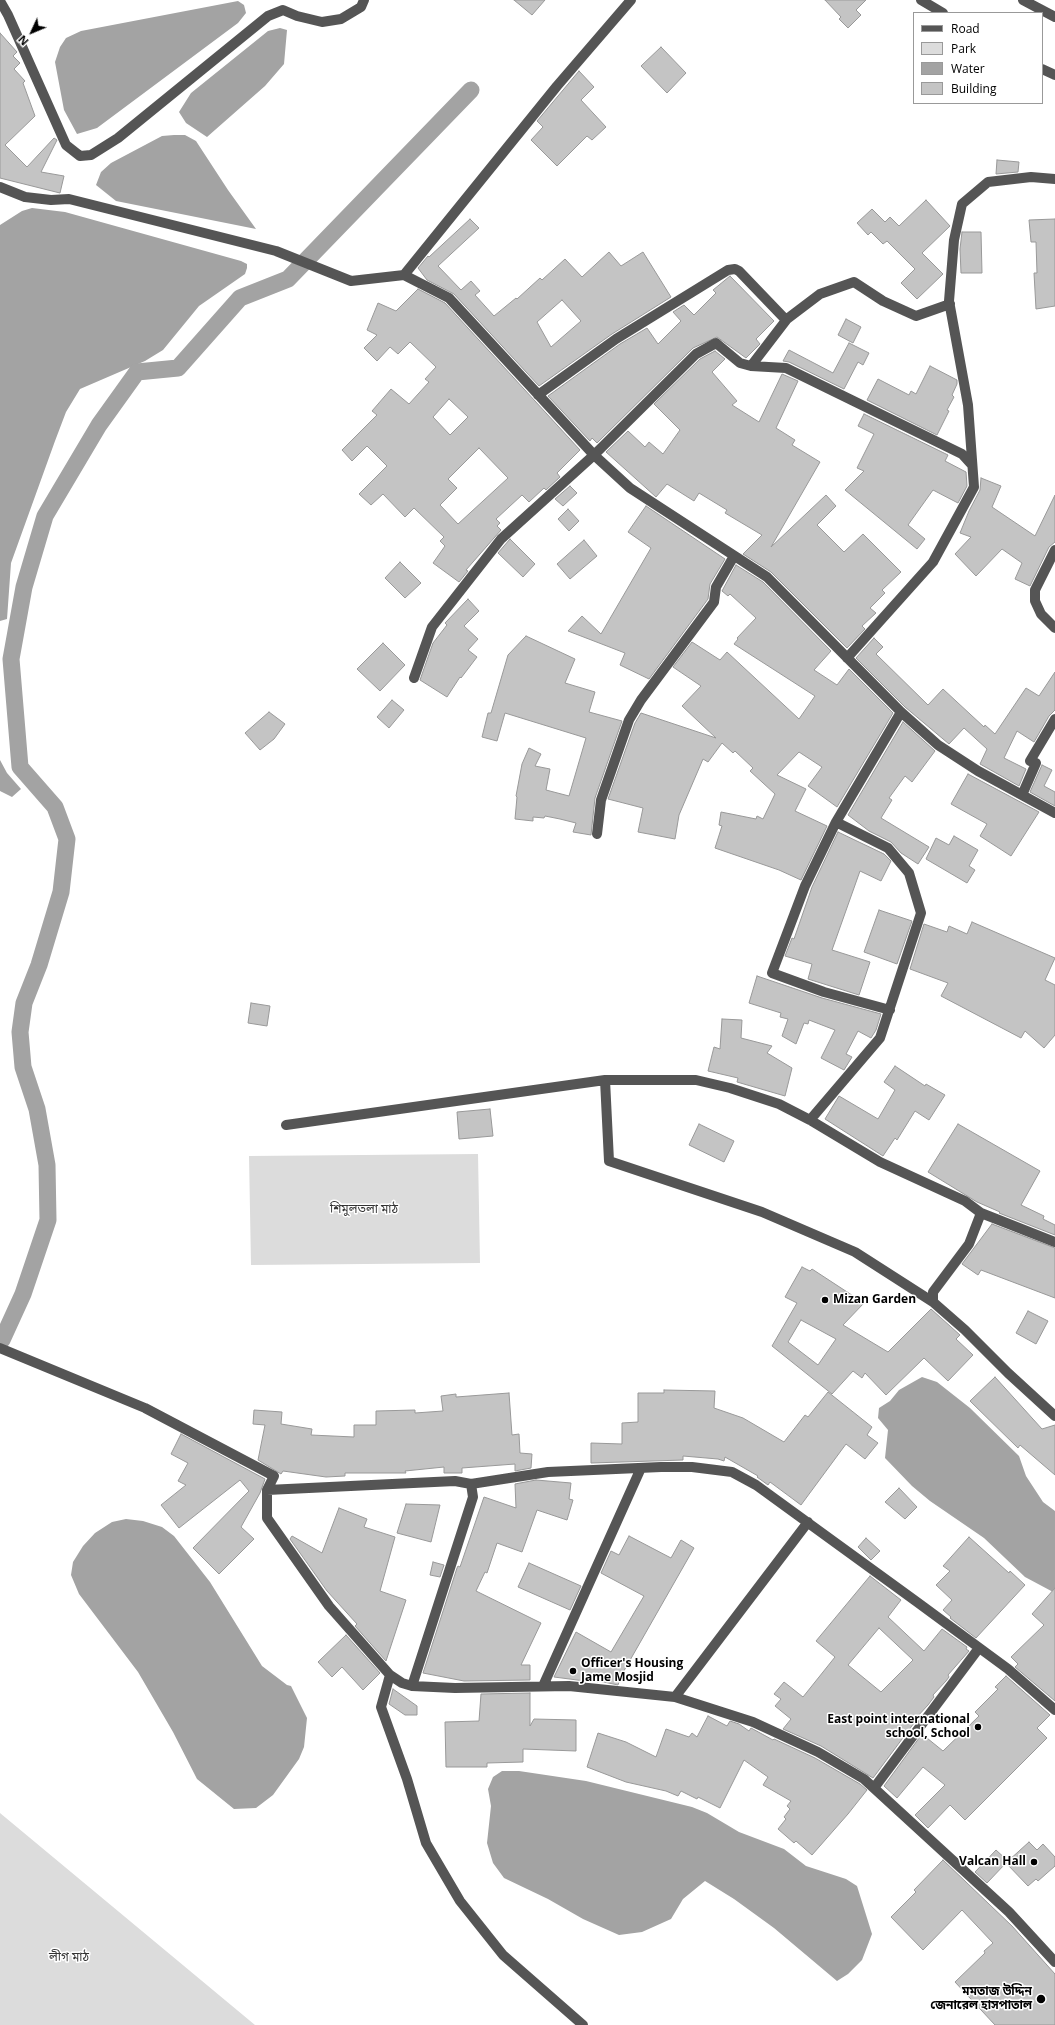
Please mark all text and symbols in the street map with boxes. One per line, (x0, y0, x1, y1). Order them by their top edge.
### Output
north arrow (12, 12, 52, 52)
legend (913, 12, 1043, 104)
text: Road (951, 20, 980, 37)
text: N (15, 32, 32, 49)
text: Park (951, 40, 976, 57)
text: Water (951, 60, 985, 77)
text: Building (951, 80, 996, 97)
park label: শিমুলতলা মাঠ (330, 1203, 398, 1217)
place label: Mizan Garden (833, 1293, 916, 1307)
marker: Mizan Garden (820, 1295, 830, 1305)
place label: Officer's Housing Jame Mosjid (581, 1657, 683, 1685)
marker: Officer's Housing Jame Mosjid (568, 1666, 578, 1676)
place label: East point international school, School (827, 1713, 970, 1741)
marker: East point international school, School (973, 1722, 983, 1732)
place label: Valcan Hall (959, 1855, 1026, 1869)
marker: Valcan Hall (1029, 1857, 1039, 1867)
park label: লীগ মাঠ (49, 1951, 89, 1965)
place label: মমতাজ উদ্দিন জেনারেল হাসপাতাল (930, 1985, 1032, 2013)
marker: মমতাজ উদ্দিন জেনারেল হাসপাতাল (1035, 1993, 1047, 2005)

